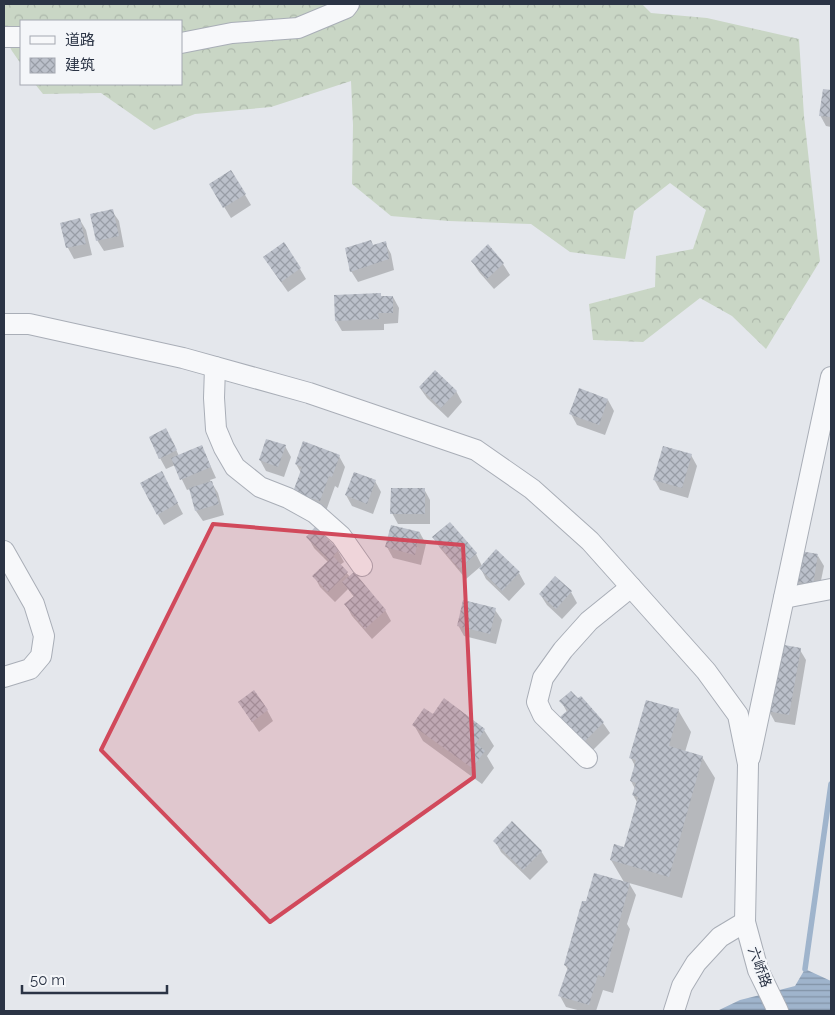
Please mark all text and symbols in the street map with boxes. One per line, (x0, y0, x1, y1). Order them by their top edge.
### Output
legend (20, 20, 182, 85)
text: 道路 (65, 31, 95, 49)
text: 建筑 (65, 56, 95, 74)
street label: 六峤路 (745, 945, 775, 989)
scale bar (22, 962, 168, 994)
text: 50 m (30, 971, 65, 989)

